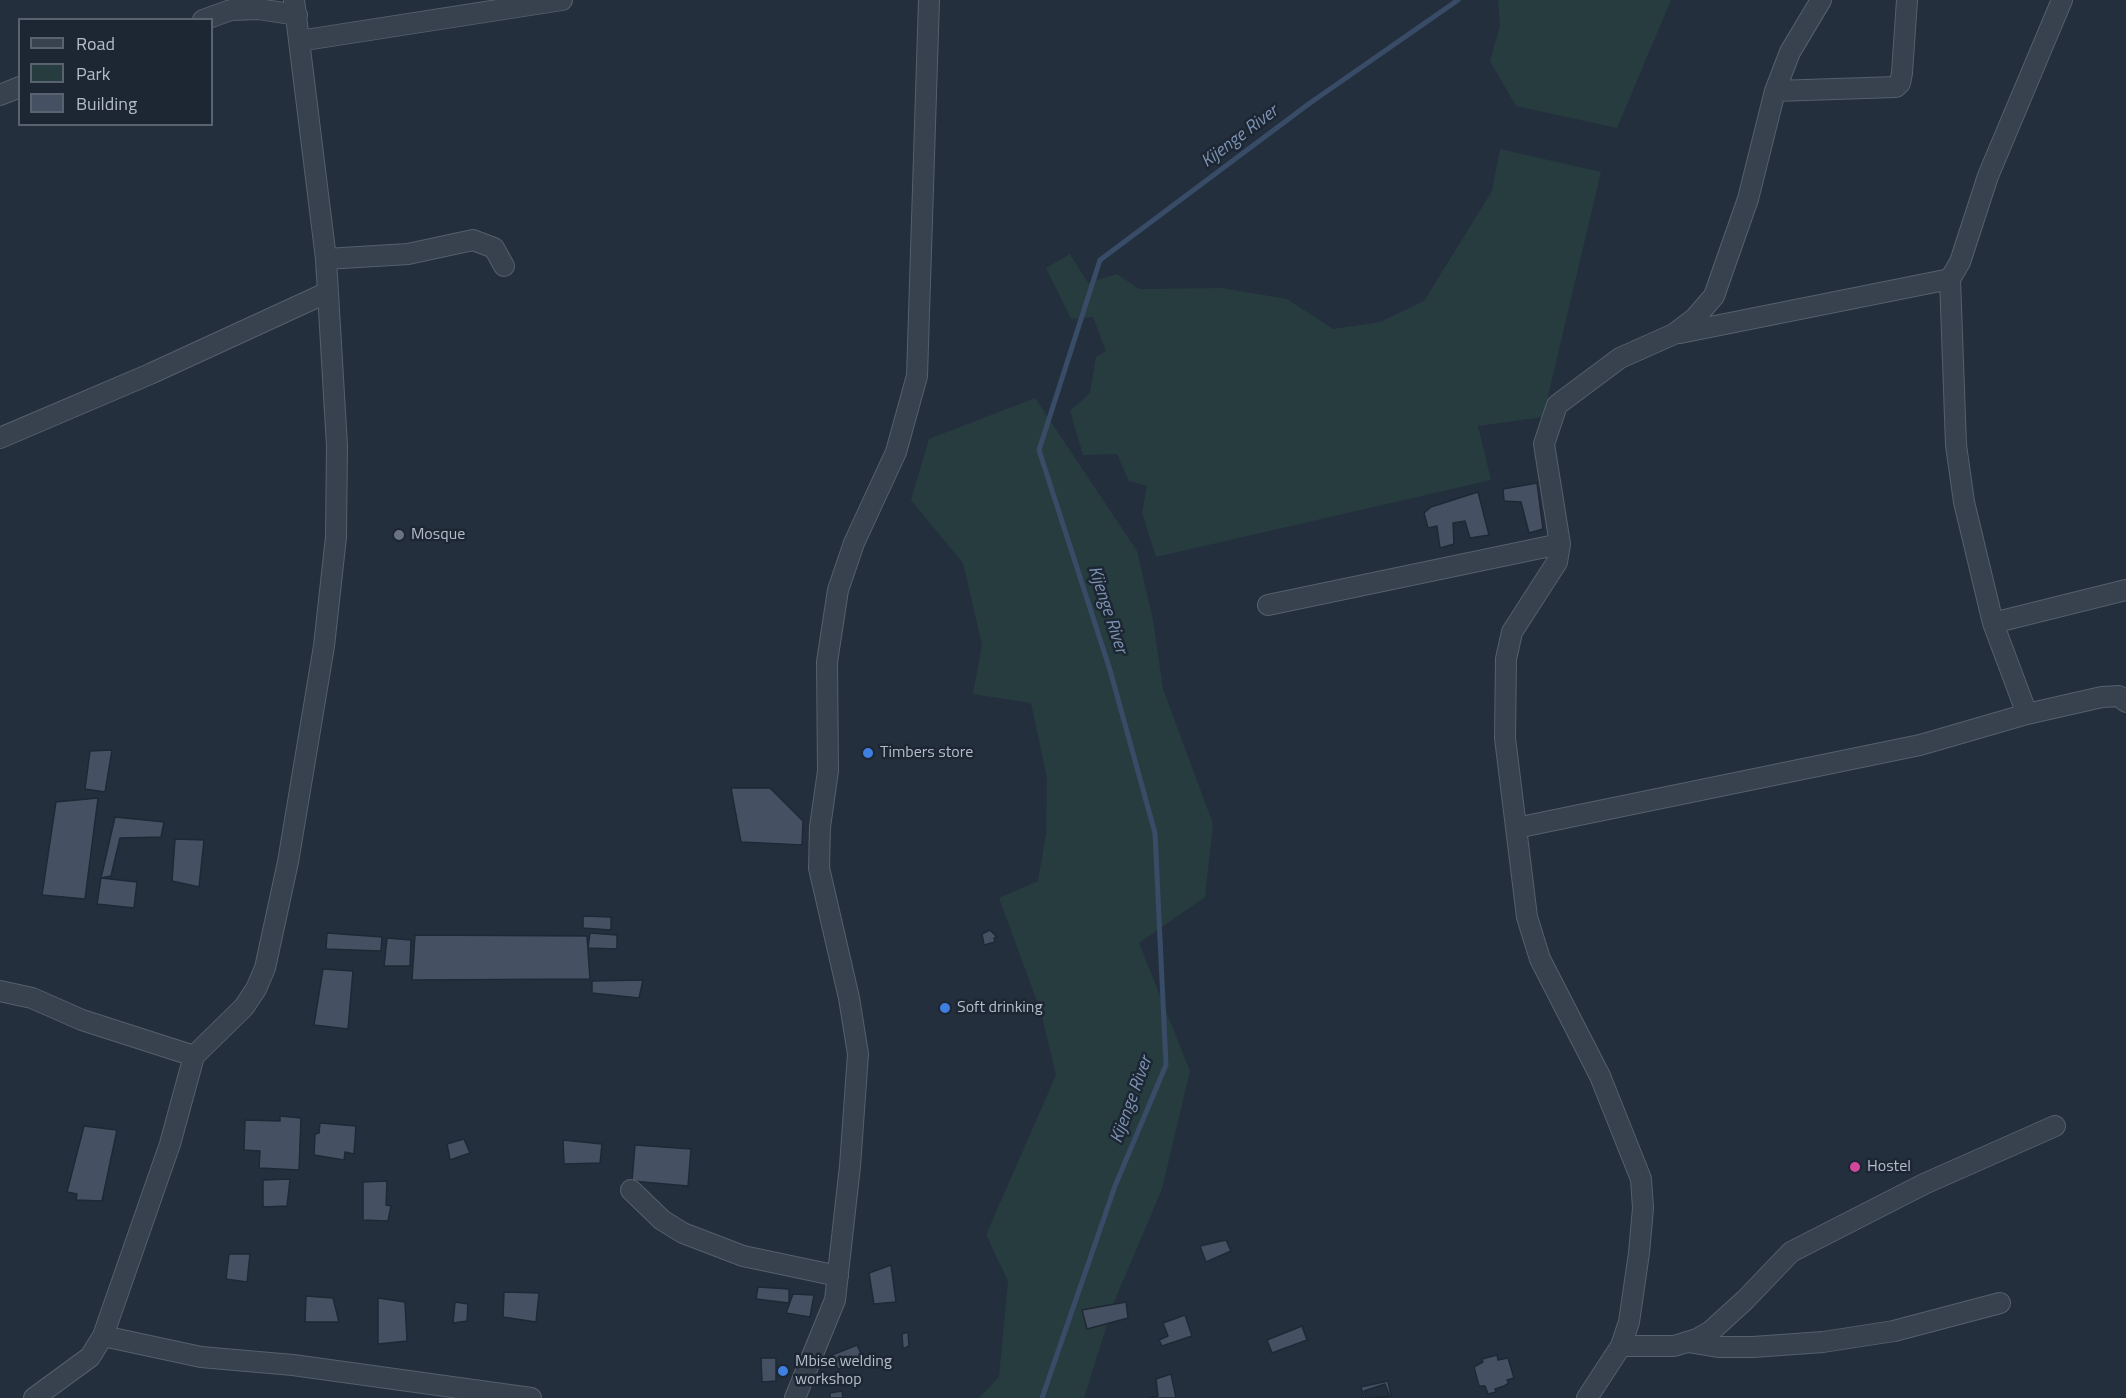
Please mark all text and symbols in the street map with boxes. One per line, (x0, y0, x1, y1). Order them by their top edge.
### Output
legend (18, 18, 213, 126)
text: Road (76, 30, 115, 57)
text: Park (76, 60, 110, 87)
text: Building (76, 90, 137, 117)
water label: Kijenge River (1197, 101, 1283, 173)
place label: Mosque (411, 525, 465, 545)
marker: Mosque (392, 528, 406, 542)
water label: Kijenge River (1083, 564, 1131, 656)
place label: Timbers store (880, 743, 973, 763)
marker: Timbers store (861, 746, 875, 760)
place label: Soft drinking (957, 998, 1043, 1018)
marker: Soft drinking (938, 1001, 952, 1015)
water label: Kijenge River (1106, 1054, 1158, 1146)
place label: Hostel (1867, 1157, 1911, 1177)
marker: Hostel (1848, 1160, 1862, 1174)
place label: Mbise welding workshop (795, 1352, 892, 1390)
marker: Mbise welding workshop (776, 1364, 790, 1378)

